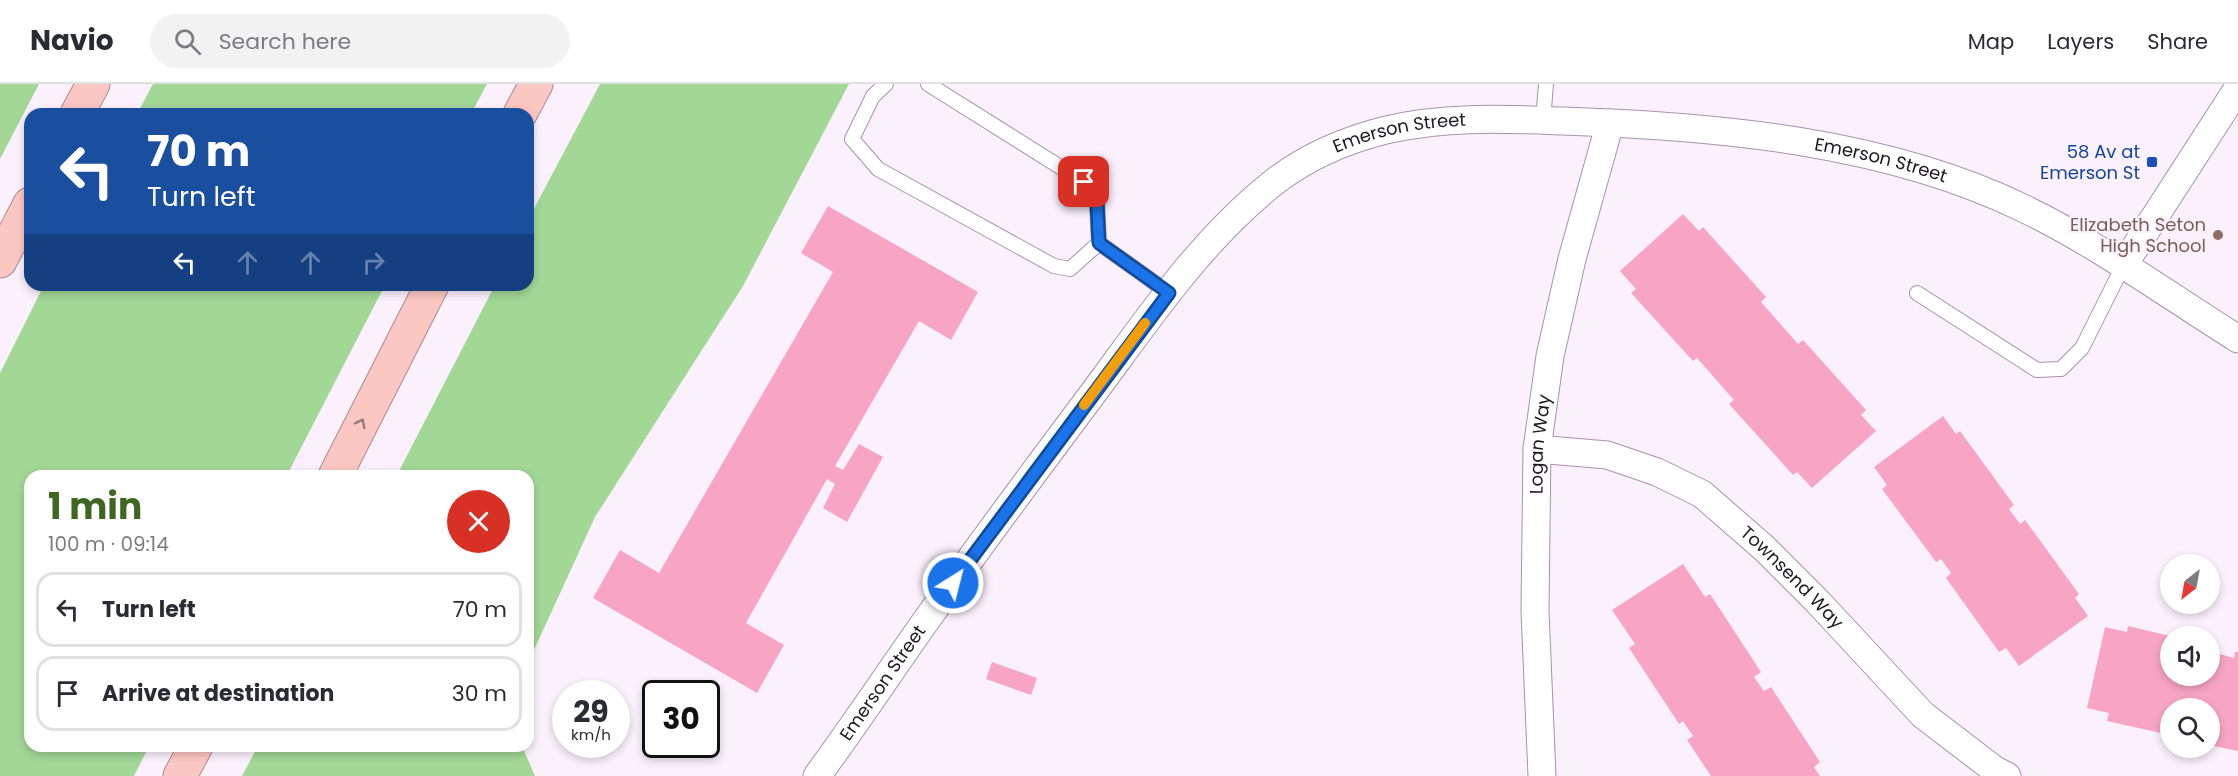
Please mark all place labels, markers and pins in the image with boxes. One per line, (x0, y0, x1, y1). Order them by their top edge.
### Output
place label: 58 Av at Emerson St (2040, 139, 2140, 185)
marker: 58 Av at Emerson St (2145, 155, 2159, 169)
pin (1058, 156, 1109, 207)
place label: Elizabeth Seton High School (2070, 212, 2206, 258)
marker: Elizabeth Seton High School (2211, 228, 2225, 242)

